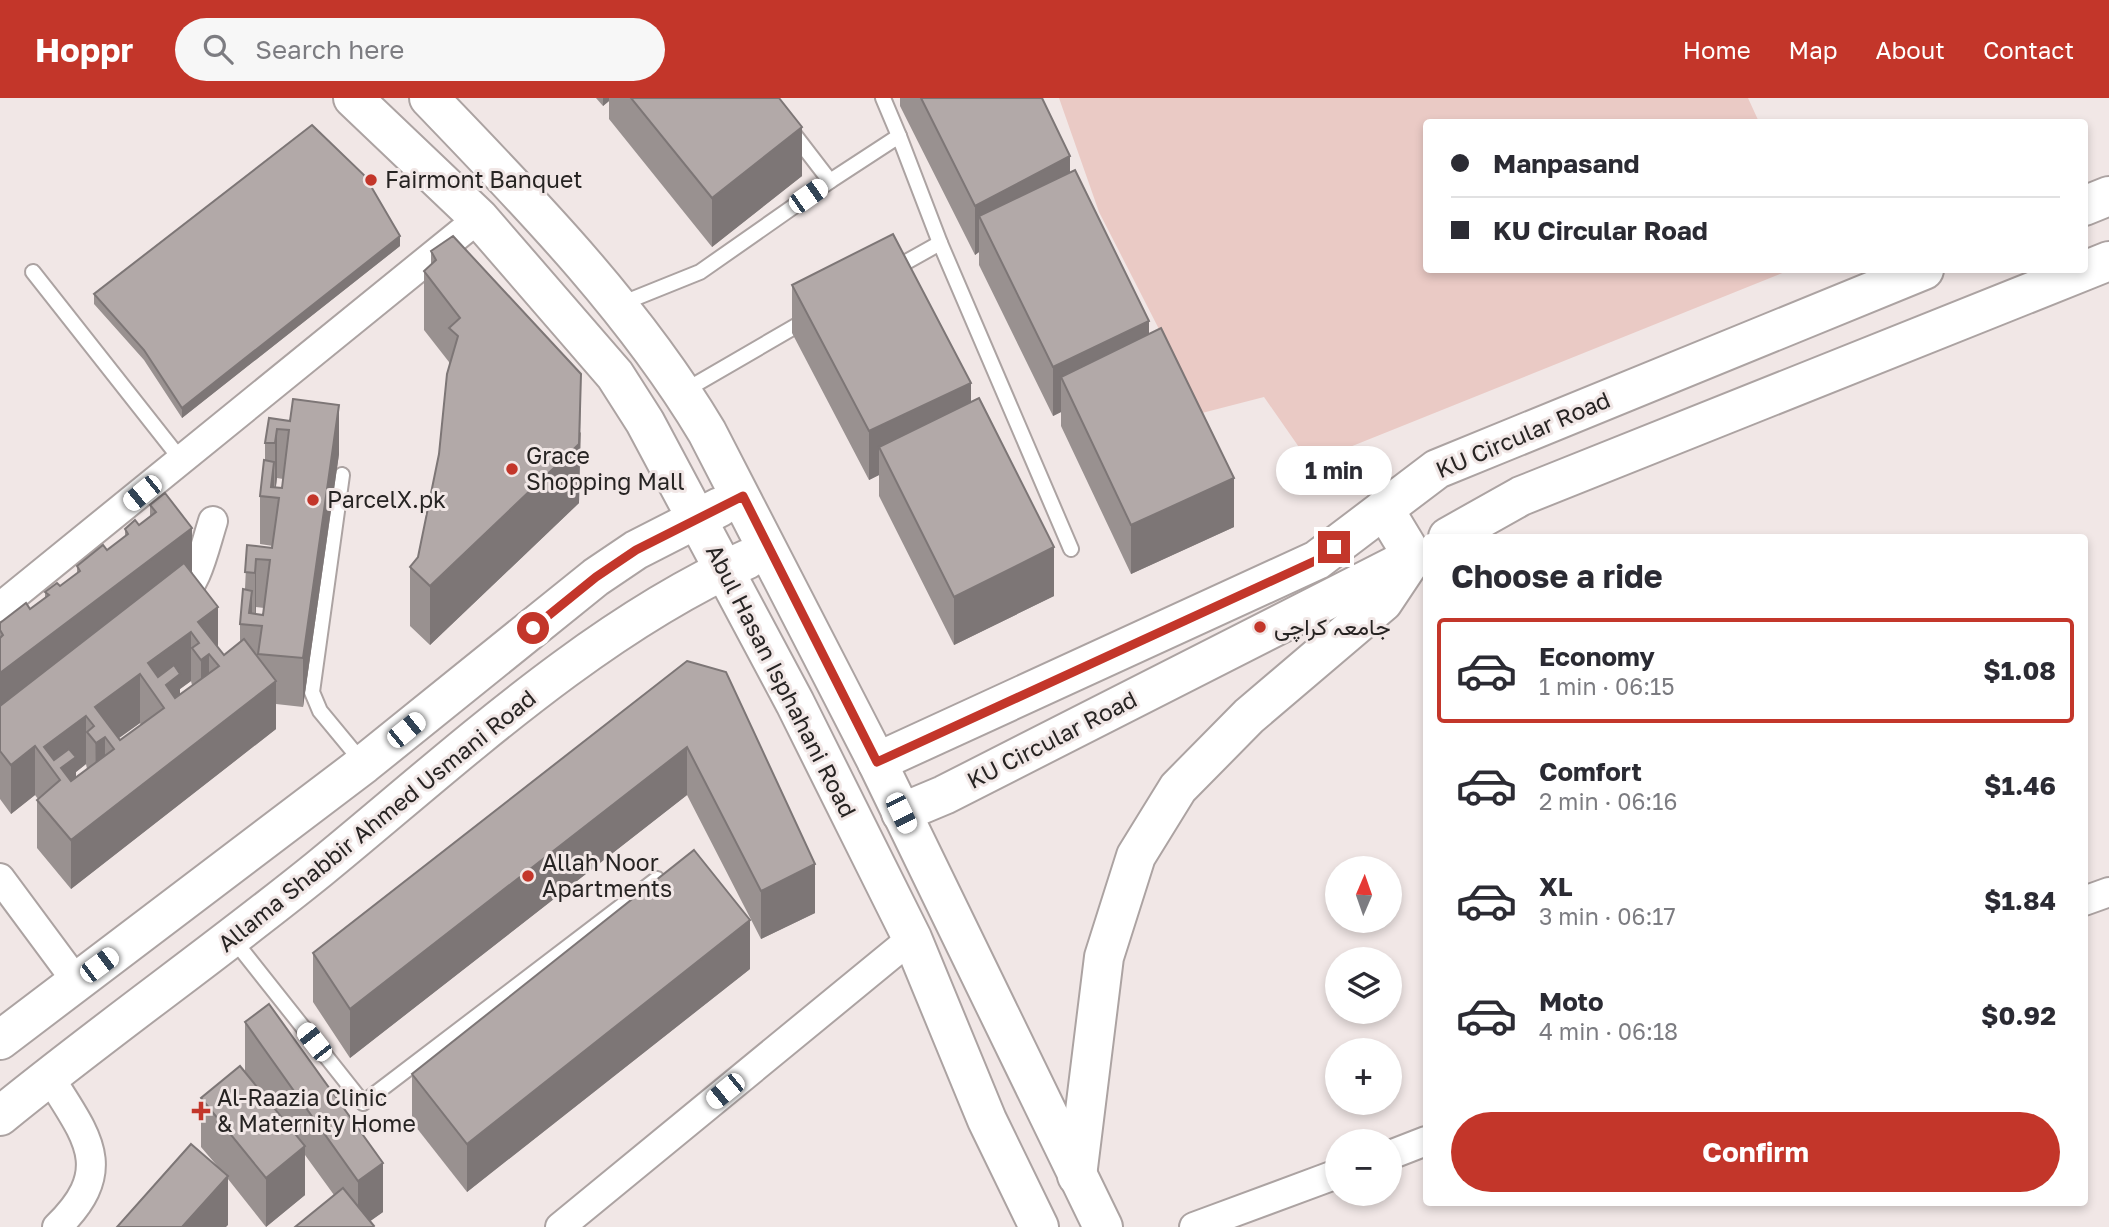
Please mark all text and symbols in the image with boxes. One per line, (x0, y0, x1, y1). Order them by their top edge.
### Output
search box (175, 18, 665, 81)
text: Hoppr (35, 30, 133, 69)
icon: search (199, 30, 237, 68)
text: Search here (255, 34, 404, 65)
text: Home (1683, 35, 1751, 64)
text: Map (1789, 35, 1838, 64)
text: About (1876, 35, 1945, 64)
text: Contact (1983, 35, 2074, 64)
text: Manpasand (1493, 148, 1639, 179)
place label: Fairmont Banquet (385, 165, 583, 193)
marker: Fairmont Banquet (363, 172, 379, 188)
car (785, 175, 832, 217)
text: KU Circular Road (1493, 215, 1708, 246)
street label: KU Circular Road (1431, 385, 1614, 483)
place label: Grace Shopping Mall (526, 441, 685, 495)
callout: 1 min (1276, 446, 1392, 494)
text: 1 min (1305, 456, 1363, 484)
marker: Grace Shopping Mall (504, 461, 520, 477)
car (120, 472, 165, 514)
place label: ParcelX.pk (327, 485, 446, 513)
marker: ParcelX.pk (305, 492, 321, 508)
route end (1318, 531, 1350, 563)
street label: Abul Hasan Isphahani Road (701, 539, 863, 822)
text: Choose a ride (1451, 557, 1663, 595)
route start (517, 612, 549, 644)
place label: جامعہ کراچی (1274, 612, 1391, 643)
marker: جامعہ کراچی (1252, 619, 1268, 635)
icon: car (1455, 639, 1518, 702)
text: Economy (1539, 641, 1655, 672)
text: $1.08 (1983, 655, 2056, 686)
text: 1 min · 06:15 (1539, 672, 1675, 700)
street label: Allama Shabbir Ahmed Usmani Road (212, 683, 541, 957)
street label: KU Circular Road (962, 684, 1141, 794)
car (384, 709, 429, 751)
icon: car (1455, 754, 1518, 817)
text: Comfort (1539, 756, 1642, 787)
text: $1.46 (1984, 770, 2056, 801)
text: 2 min · 06:16 (1539, 787, 1677, 815)
car (883, 790, 920, 836)
place label: Allah Noor Apartments (542, 848, 672, 902)
north arrow (1325, 856, 1402, 933)
map controls (1325, 856, 1402, 1206)
marker: Allah Noor Apartments (520, 868, 536, 884)
icon: car (1455, 869, 1518, 932)
text: XL (1539, 871, 1573, 902)
text: $1.84 (1984, 885, 2056, 916)
text: 3 min · 06:17 (1539, 902, 1676, 930)
car (76, 944, 123, 986)
button: layers (1325, 947, 1402, 1024)
icon: car (1455, 984, 1518, 1047)
text: Moto (1539, 986, 1604, 1017)
text: $0.92 (1981, 1000, 2056, 1031)
text: 4 min · 06:18 (1539, 1017, 1678, 1045)
car (293, 1019, 336, 1065)
button: + (1325, 1038, 1402, 1115)
car (703, 1070, 748, 1112)
place label: Al-Raazia Clinic & Maternity Home (217, 1083, 416, 1137)
marker: Al-Raazia Clinic & Maternity Home (191, 1101, 211, 1121)
button: Confirm (1451, 1112, 2060, 1192)
button: − (1325, 1129, 1402, 1206)

